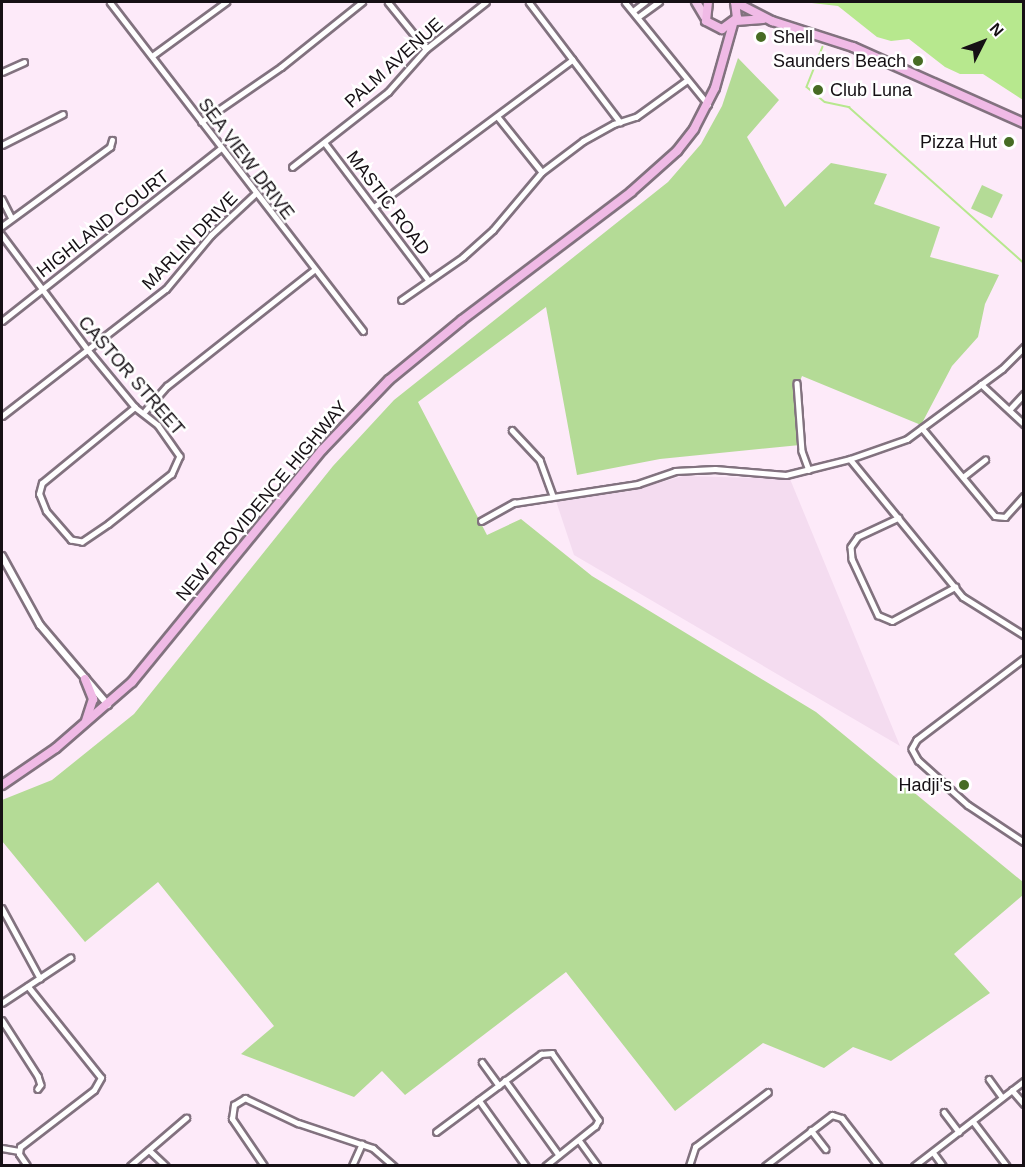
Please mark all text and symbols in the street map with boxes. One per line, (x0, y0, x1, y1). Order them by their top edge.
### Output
north arrow (953, 12, 1013, 72)
street label: PALM AVENUE (340, 13, 448, 113)
text: N (987, 20, 1007, 40)
place label: Shell (773, 26, 813, 48)
marker: Shell (754, 30, 768, 44)
place label: Saunders Beach (773, 50, 906, 72)
marker: Saunders Beach (911, 54, 925, 68)
place label: Club Luna (830, 79, 912, 101)
marker: Club Luna (811, 83, 825, 97)
street label: SEA VIEW DRIVE (193, 94, 299, 224)
place label: Pizza Hut (920, 131, 997, 153)
marker: Pizza Hut (1002, 135, 1016, 149)
street label: MASTIC ROAD (342, 147, 434, 259)
street label: HIGHLAND COURT (33, 166, 173, 282)
street label: MARLIN DRIVE (138, 187, 242, 295)
street label: CASTOR STREET (73, 312, 189, 440)
street label: NEW PROVIDENCE HIGHWAY (172, 396, 352, 606)
place label: Hadji's (899, 774, 952, 796)
marker: Hadji's (957, 778, 971, 792)

